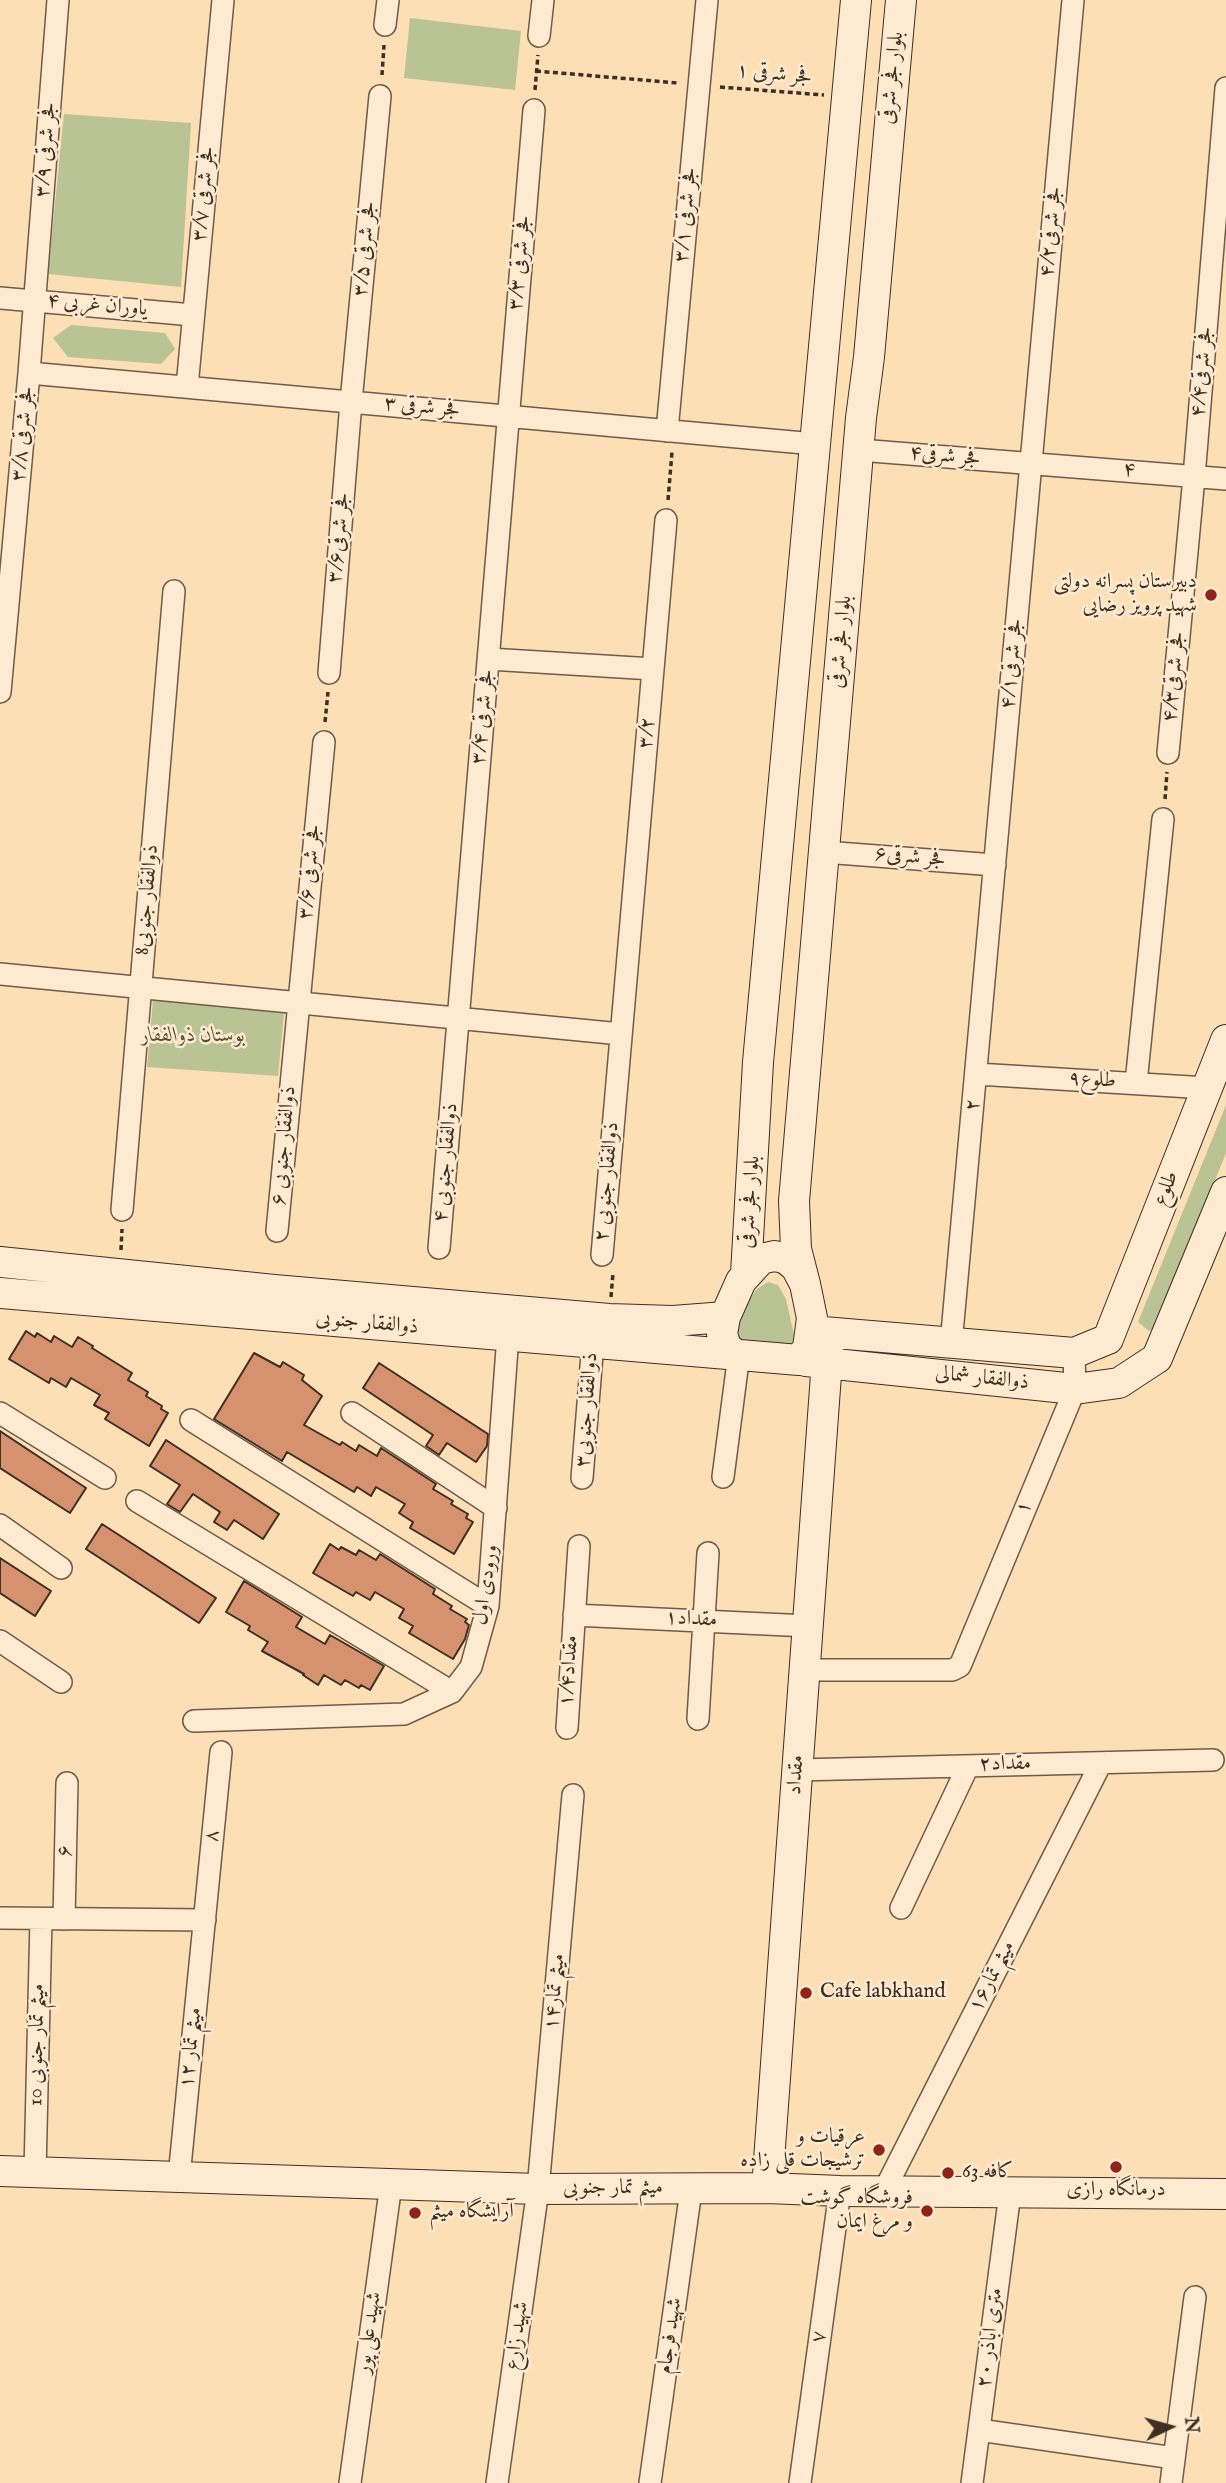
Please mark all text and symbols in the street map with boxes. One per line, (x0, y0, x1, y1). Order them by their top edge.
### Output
street label: بلوار فجر شرقی (876, 30, 910, 126)
street label: ۱ فجر شرقی (735, 59, 813, 91)
street label: ۳/۹ فجر شرقی (31, 101, 63, 199)
street label: ۳/۷ فجر شرقی (188, 145, 222, 243)
street label: ۳/۱ فجر شرقی (670, 166, 704, 264)
street label: فجر شرقی۴/۲ (1035, 186, 1069, 278)
street label: ۳/۵ فجر شرقی (349, 200, 383, 298)
street label: ۳/۳ فجر شرقی (504, 214, 538, 312)
street label: ۴ یاوران غربی (46, 289, 148, 323)
street label: فجر شرقی۴/۴ (1186, 326, 1220, 418)
street label: ۳/۸ فجر شرقی (7, 385, 41, 483)
street label: ۳ فجر شرقی (383, 392, 461, 424)
street label: فجر شرقی۴ (908, 441, 982, 473)
street label: ۴ (1122, 458, 1136, 484)
street label: فجر شرقی۳/۶ (323, 492, 357, 584)
place label: دبیرستان پسرانه دولتی شهید پرویز رضایی (1053, 570, 1197, 620)
marker: دبیرستان پسرانه دولتی شهید پرویز رضایی (1203, 587, 1219, 603)
street label: بلوار فجر شرقی (825, 595, 859, 689)
street label: فجر شرقی۴/۱ (996, 618, 1030, 710)
street label: فجر شرقی۴/۳ (1158, 631, 1192, 723)
street label: ۳/۴ فجر شرقی (467, 668, 501, 766)
street label: ۳/۲ (634, 716, 662, 750)
street label: ۳/۶ فجر شرقی (294, 823, 328, 921)
street label: فجر شرقی۶ (873, 842, 947, 874)
street label: 8ذوالفقار جنوبی (131, 843, 165, 957)
park label: بوستان ذوالفقار (141, 1024, 245, 1050)
street label: طلوع۹ (1068, 1067, 1116, 1095)
street label: ۶ ذوالفقار جنوبی (267, 1085, 303, 1207)
street label: ۲ (961, 1098, 987, 1112)
street label: ۴ ذوالفقار جنوبی (429, 1102, 465, 1224)
street label: ۲ ذوالفقار جنوبی (590, 1121, 626, 1243)
street label: بلوار فجر شرقی (735, 1155, 767, 1249)
street label: طلوع (1149, 1168, 1185, 1210)
street label: ذوالفقار جنوبی (315, 1307, 419, 1341)
street label: ذوالفقار جنوبی۳ (571, 1352, 605, 1468)
street label: ذوالفقار شمالی (934, 1362, 1030, 1396)
street label: ۱ (1011, 1497, 1039, 1519)
street label: ورودی اول (469, 1543, 505, 1627)
street label: مقداد۱ (664, 1606, 718, 1634)
street label: مقداد۱/۴ (555, 1634, 585, 1708)
street label: مقداد۲ (979, 1752, 1031, 1778)
street label: مقداد (783, 1754, 811, 1796)
street label: ۸ (200, 1829, 226, 1843)
street label: ۶ (53, 1845, 79, 1857)
street label: میثم تمار۱۶ (964, 1937, 1022, 2017)
street label: میثم تمار۱۴ (540, 1953, 572, 2031)
place label: Cafe labkhand (820, 1980, 946, 2006)
street label: میثم تمار جنوبی 10 (24, 1984, 52, 2106)
marker: Cafe labkhand (798, 1985, 814, 2001)
street label: میثم تمار ۱۲ (175, 2006, 209, 2090)
place label: عرقیات و ترشیجات قلی زاده (740, 2125, 865, 2175)
marker: عرقیات و ترشیجات قلی زاده (871, 2142, 887, 2158)
marker: درمانگاه رازی (1108, 2159, 1124, 2175)
place label: کافه 63 (962, 2160, 1014, 2186)
marker: کافه 63 (940, 2165, 956, 2181)
street label: میثم تمار جنوبی (563, 2176, 663, 2202)
place label: درمانگاه رازی (1066, 2178, 1166, 2204)
place label: فروشگاه گوشت و مرغ ایمان (800, 2186, 913, 2236)
place label: آرایشگاه میثم (429, 2200, 514, 2226)
marker: فروشگاه گوشت و مرغ ایمان (919, 2203, 935, 2219)
marker: آرایشگاه میثم (407, 2205, 423, 2221)
street label: ۲۰ متری اباذر (972, 2287, 1010, 2389)
street label: شهید علی پور (352, 2290, 388, 2376)
street label: شهید فرجام (653, 2296, 689, 2376)
street label: شهید زارع (501, 2300, 535, 2372)
street label: ۷ (807, 2329, 833, 2345)
north arrow (1135, 2392, 1205, 2462)
text: N (1178, 2416, 1204, 2434)

